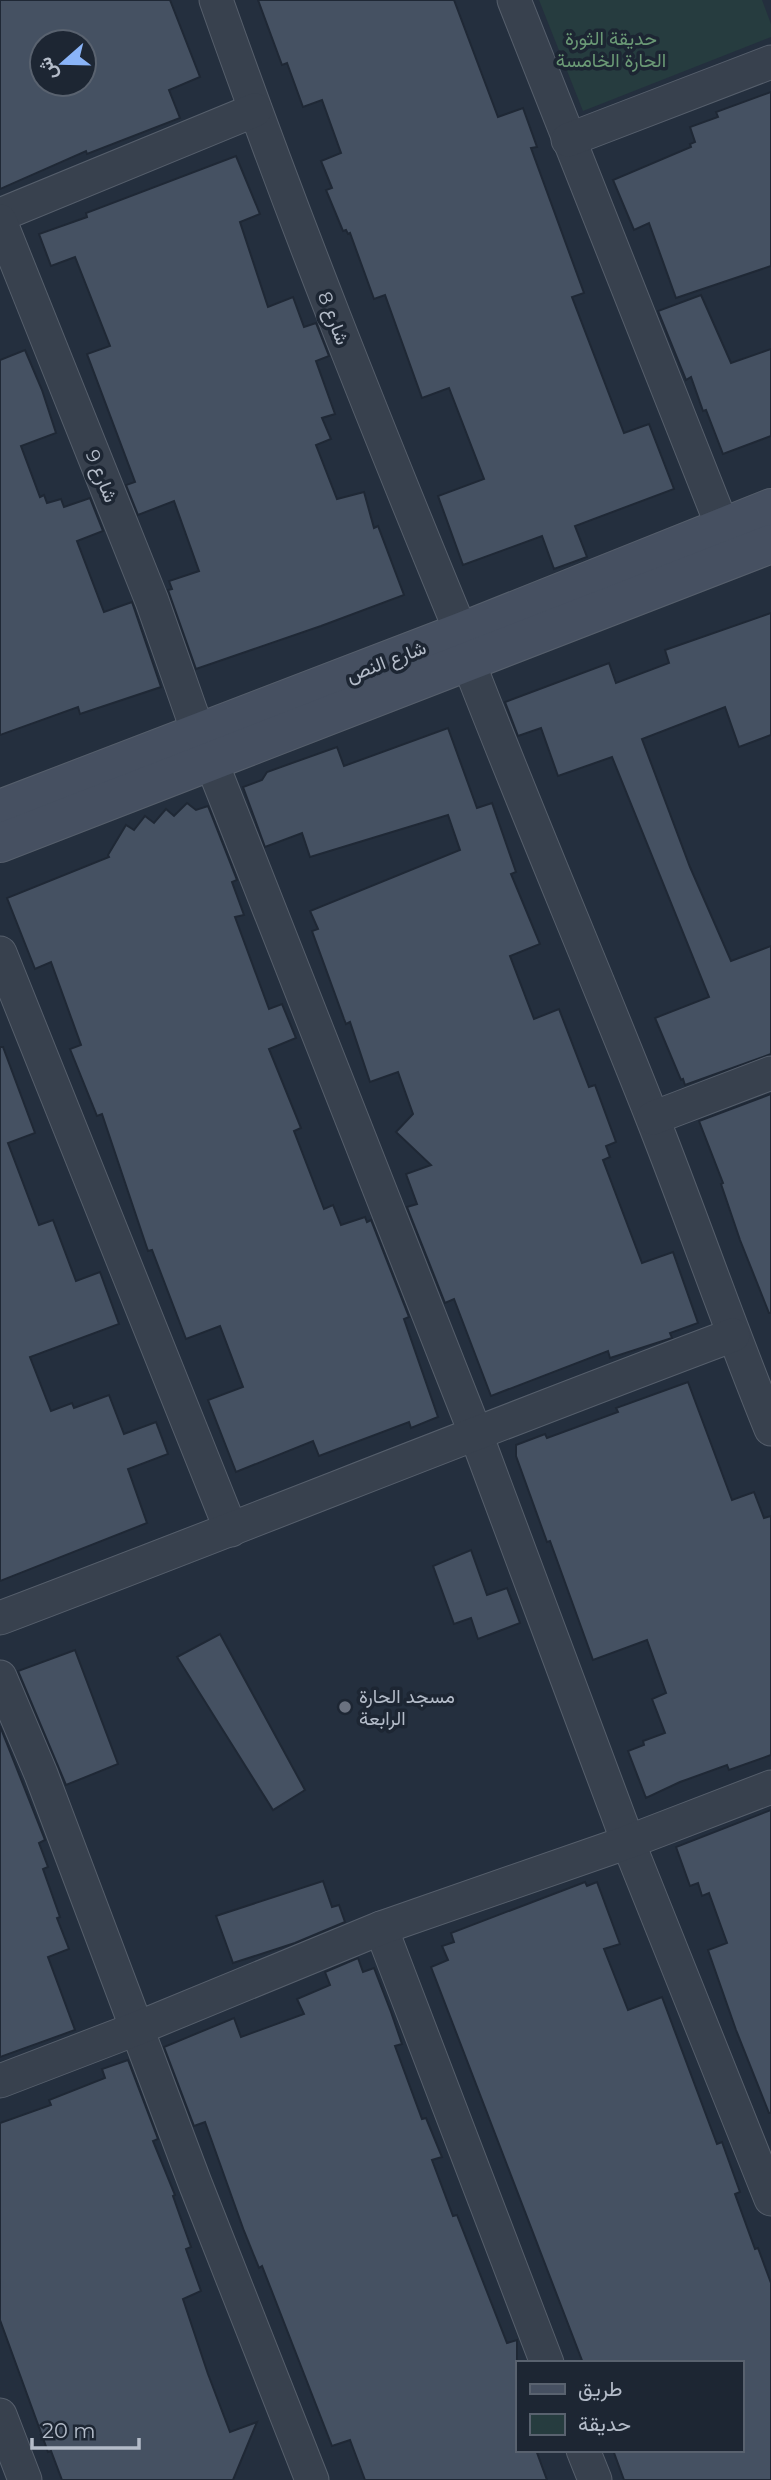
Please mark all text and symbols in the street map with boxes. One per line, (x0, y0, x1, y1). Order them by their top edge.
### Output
park label: حديقة الثورة الحارة الخامسة (556, 27, 666, 72)
north arrow (28, 28, 98, 98)
text: ش (33, 54, 62, 83)
street label: شارع 8 (312, 288, 354, 348)
street label: شارع 9 (80, 446, 122, 506)
street label: شارع النص (343, 636, 430, 688)
place label: مسجد الحارة الرابعة (359, 1685, 455, 1730)
marker: مسجد الحارة الرابعة (337, 1699, 353, 1715)
legend (516, 2361, 743, 2452)
text: طريق (578, 2376, 623, 2402)
scale bar (32, 2406, 138, 2450)
text: حديقة (578, 2411, 631, 2436)
text: 20 m (42, 2418, 96, 2443)

